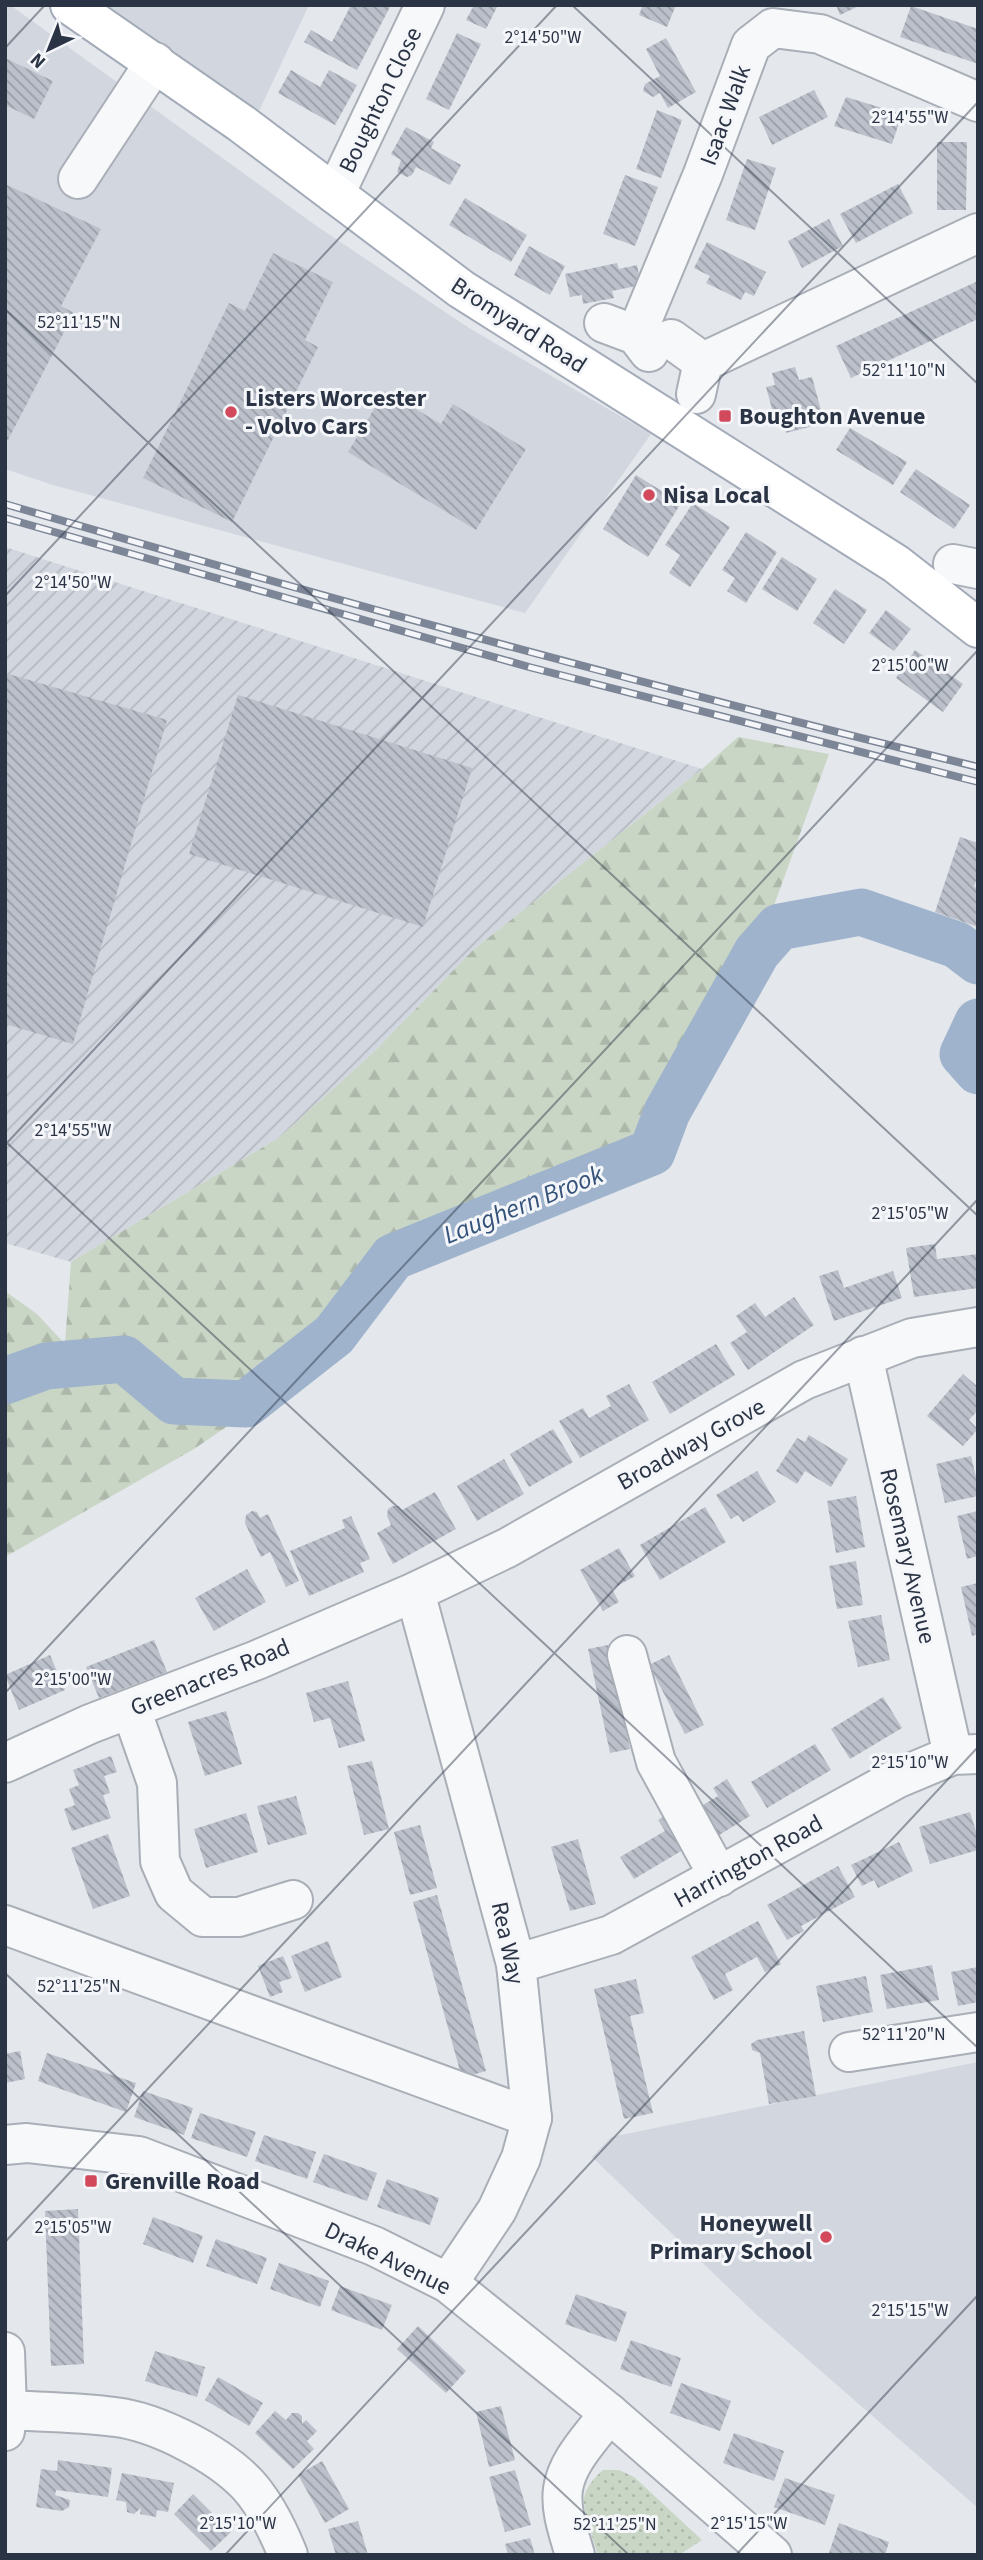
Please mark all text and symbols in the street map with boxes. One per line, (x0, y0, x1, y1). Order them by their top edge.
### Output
north arrow (14, 14, 84, 84)
street label: Boughton Close (330, 21, 431, 179)
text: 2°14'50"W (505, 25, 582, 50)
text: N (25, 46, 52, 75)
street label: Isaac Walk (691, 60, 760, 170)
text: 2°14'55"W (872, 105, 949, 130)
street label: Bromyard Road (444, 268, 594, 382)
text: 52°11'15"N (37, 310, 121, 335)
text: 52°11'10"N (862, 358, 946, 383)
place label: Listers Worcester - Volvo Cars (245, 381, 427, 444)
place label: Boughton Avenue (739, 399, 926, 434)
marker: Listers Worcester - Volvo Cars (223, 404, 239, 420)
marker: Boughton Avenue (717, 408, 733, 424)
place label: Nisa Local (663, 478, 770, 513)
marker: Nisa Local (641, 487, 657, 503)
text: 2°14'50"W (35, 570, 112, 595)
text: 2°15'00"W (872, 653, 949, 678)
text: 2°14'55"W (35, 1118, 112, 1143)
water label: Laughern Brook (438, 1155, 609, 1253)
text: 2°15'05"W (872, 1201, 949, 1226)
street label: Broadway Grove (611, 1389, 772, 1500)
street label: Rosemary Avenue (870, 1465, 945, 1647)
street label: Greenacres Road (125, 1630, 295, 1725)
text: 2°15'00"W (35, 1667, 112, 1692)
text: 2°15'10"W (872, 1750, 949, 1775)
street label: Harrington Road (667, 1806, 829, 1917)
street label: Rea Way (482, 1899, 533, 1988)
text: 52°11'25"N (37, 1974, 121, 1999)
text: 52°11'20"N (862, 2022, 946, 2047)
place label: Grenville Road (105, 2164, 260, 2199)
marker: Grenville Road (83, 2173, 99, 2189)
place label: Honeywell Primary School (649, 2206, 812, 2269)
street label: Drake Avenue (319, 2213, 457, 2304)
text: 2°15'05"W (35, 2215, 112, 2240)
marker: Honeywell Primary School (818, 2229, 834, 2245)
text: 2°15'15"W (872, 2298, 949, 2323)
text: 2°15'10"W (200, 2511, 277, 2536)
text: 2°15'15"W (711, 2511, 788, 2536)
text: 52°11'25"N (573, 2512, 657, 2537)

